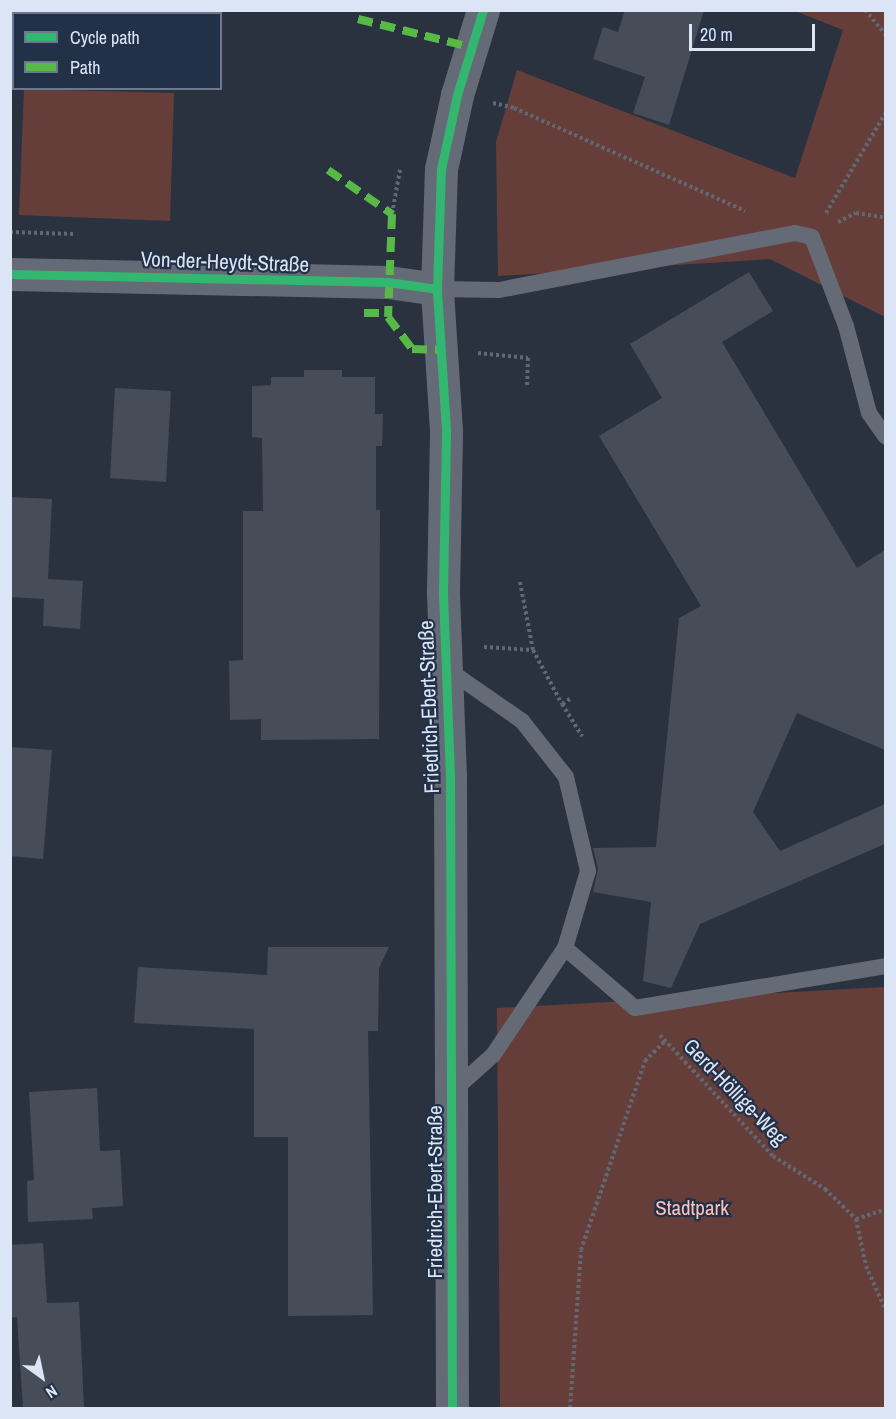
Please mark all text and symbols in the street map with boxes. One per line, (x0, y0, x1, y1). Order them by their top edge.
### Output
legend (12, 12, 222, 90)
scale bar (692, 12, 818, 50)
text: 20 m (700, 22, 733, 47)
text: Cycle path (70, 25, 140, 50)
text: Path (70, 55, 100, 80)
street label: Von-der-Heydt-Straße (140, 246, 310, 278)
street label: Friedrich-Ebert-Straße (413, 620, 445, 794)
street label: Gerd-Höllige-Weg (678, 1033, 792, 1151)
street label: Friedrich-Ebert-Straße (422, 1105, 448, 1279)
park label: Stadtpark (655, 1195, 729, 1221)
north arrow (12, 1347, 72, 1407)
text: N (42, 1380, 62, 1404)

